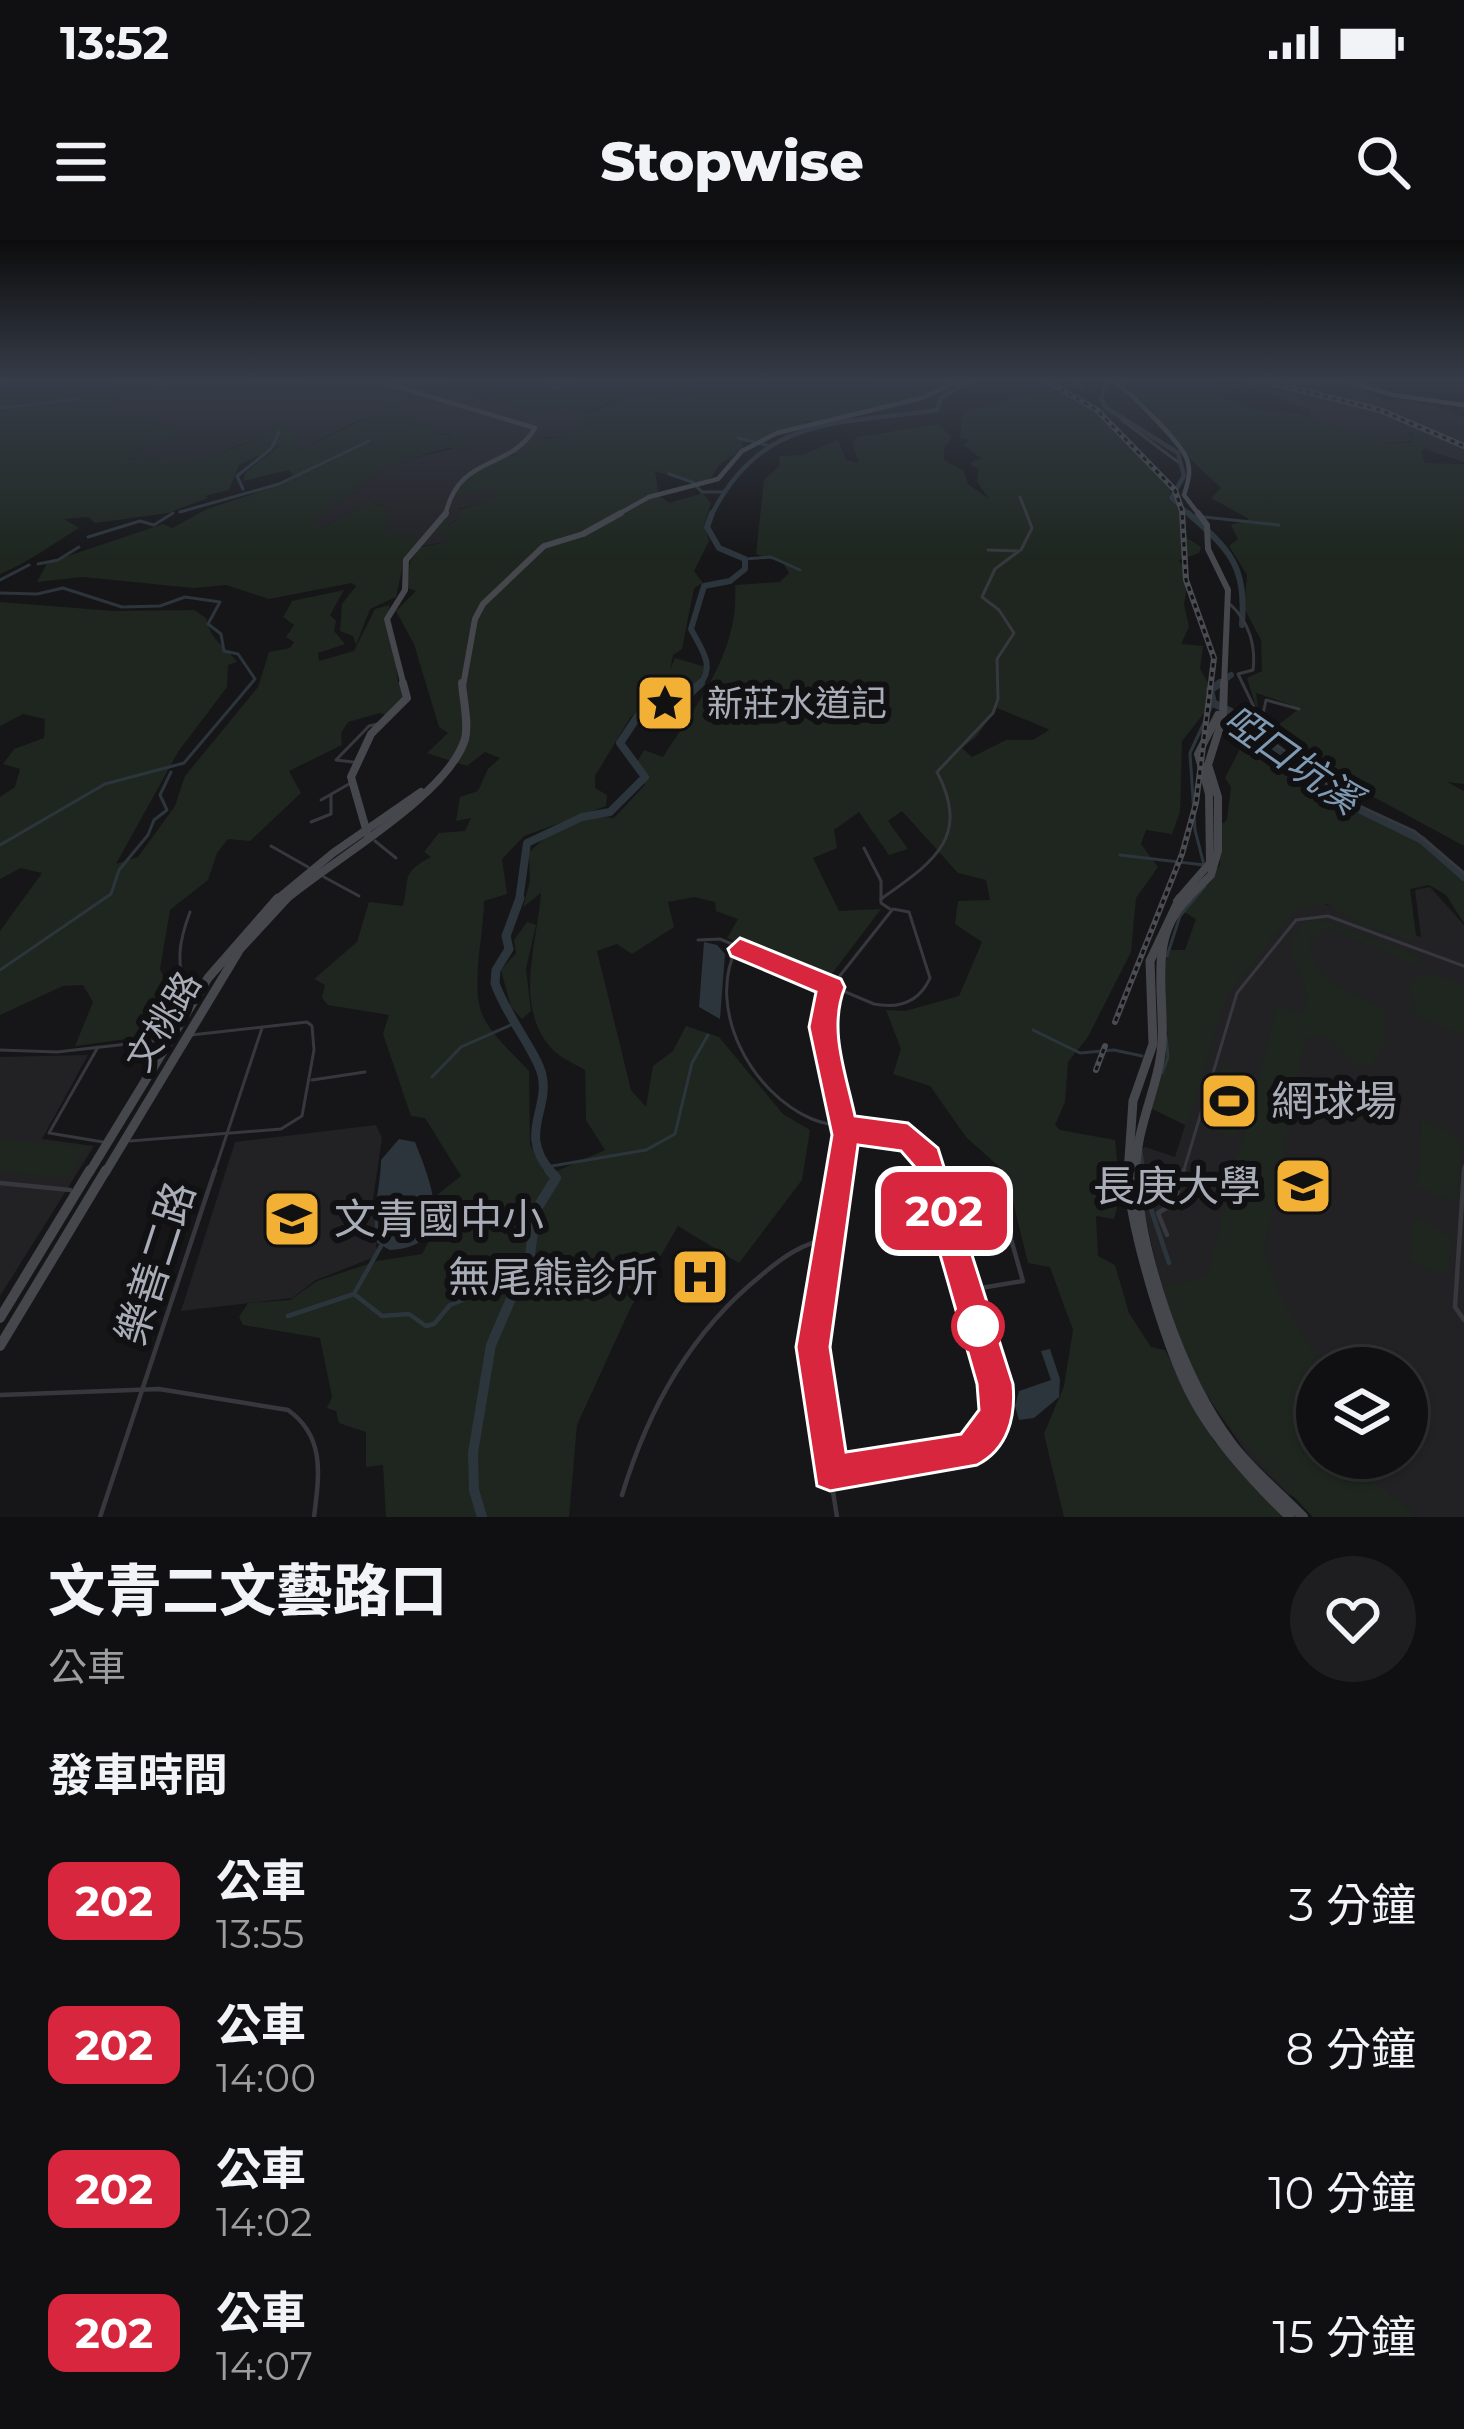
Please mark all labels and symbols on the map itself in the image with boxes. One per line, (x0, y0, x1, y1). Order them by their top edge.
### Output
place icon: 新莊水道記 (634, 672, 696, 734)
place label: 新莊水道記 (707, 681, 887, 725)
water label: 啞口坑溪 (1214, 695, 1374, 826)
street label: 文桃路 (116, 963, 210, 1079)
sports icon: 網球場 (1198, 1070, 1260, 1132)
place label: 網球場 (1271, 1075, 1397, 1127)
school or university icon: 長庚大學 (1272, 1155, 1334, 1217)
place label: 長庚大學 (1093, 1160, 1261, 1212)
line badge: 202 (875, 1172, 1013, 1250)
street label: 樂善二路 (104, 1175, 206, 1351)
school or university icon: 文青國中小 (261, 1188, 323, 1250)
place label: 文青國中小 (334, 1193, 544, 1245)
hospital icon: 無尾熊診所 (669, 1246, 731, 1308)
place label: 無尾熊診所 (448, 1251, 658, 1303)
unlabelled marker (953, 1301, 1003, 1351)

